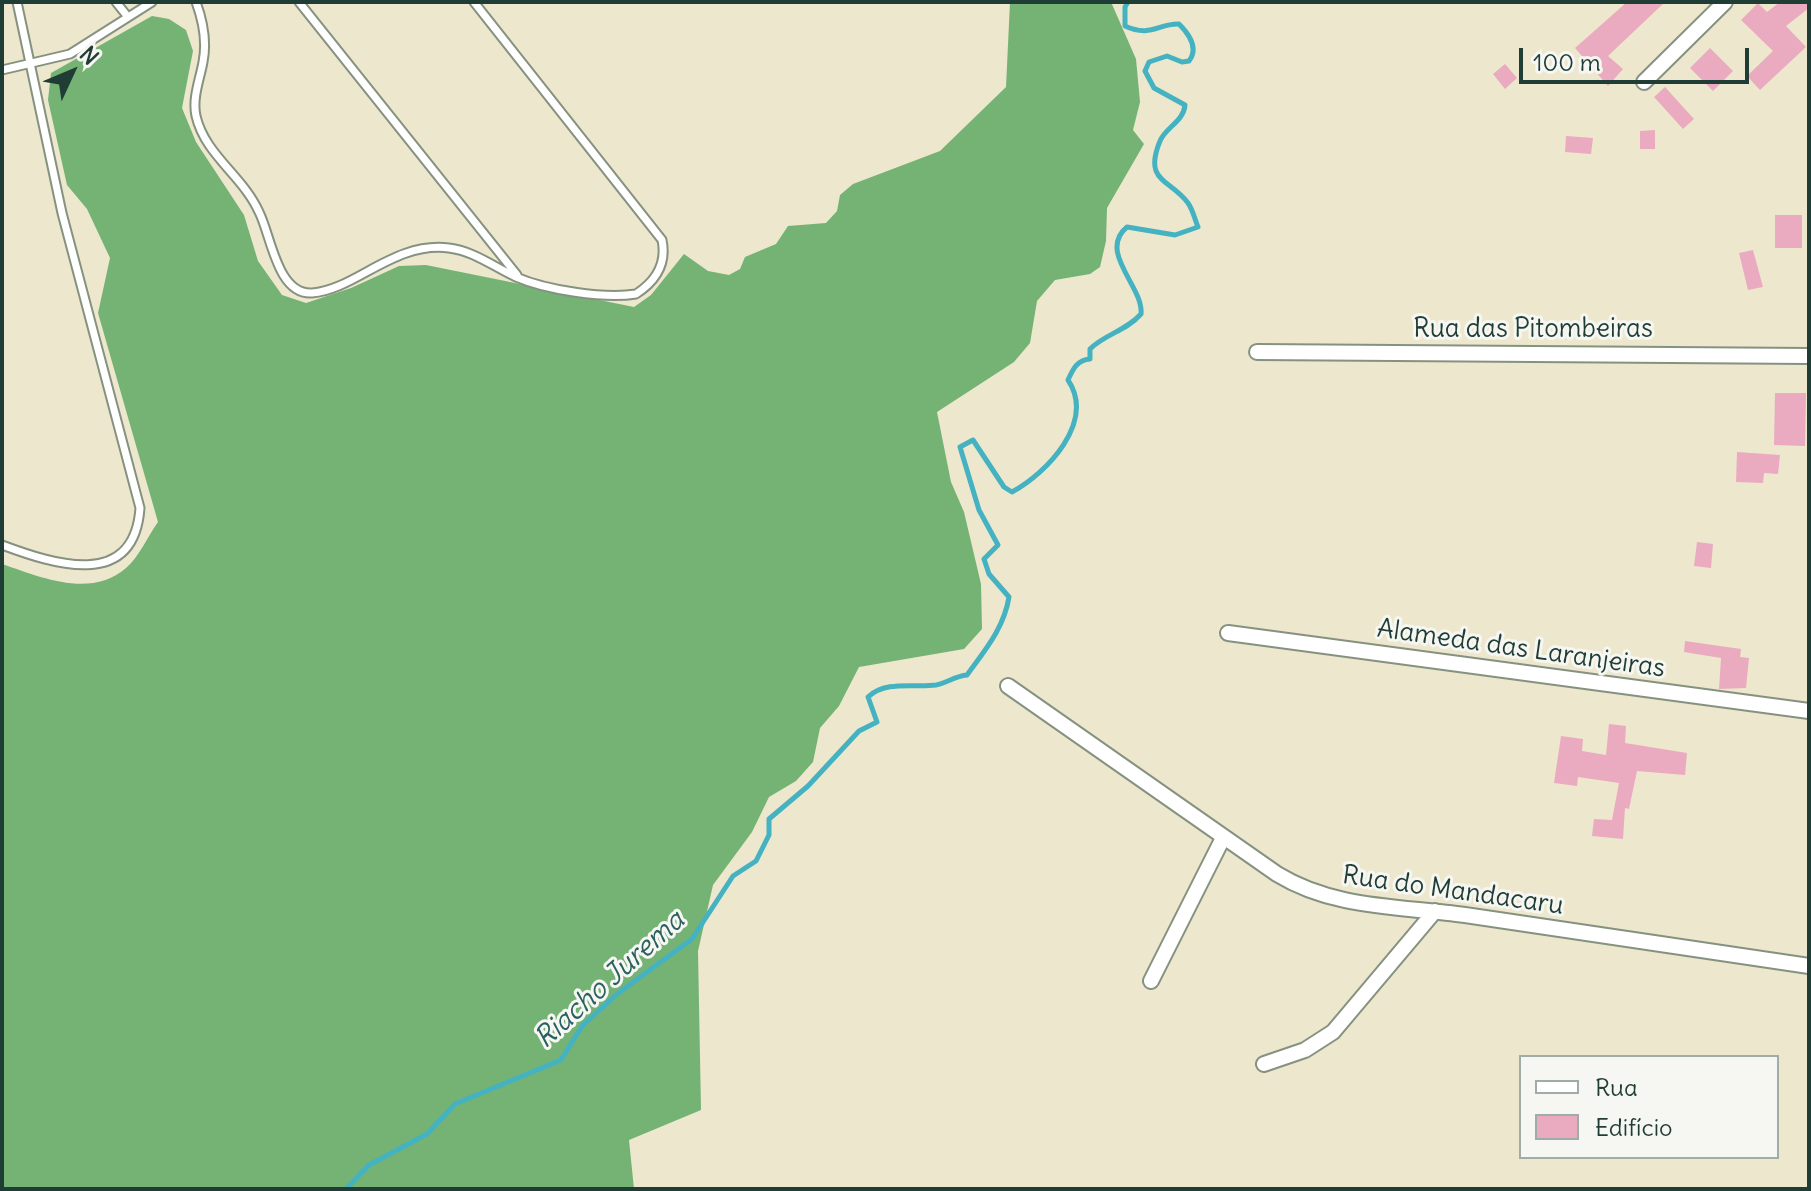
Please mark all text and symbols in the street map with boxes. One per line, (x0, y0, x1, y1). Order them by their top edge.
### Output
north arrow (32, 32, 112, 112)
scale bar (1523, 32, 1753, 82)
text: N (74, 40, 105, 71)
text: 100 m (1533, 47, 1601, 77)
street label: Rua das Pitombeiras (1413, 314, 1653, 346)
street label: Alameda das Laranjeiras (1375, 613, 1667, 685)
street label: Rua do Mandacaru (1340, 860, 1566, 922)
water label: Riacho Jurema (528, 904, 692, 1056)
legend (1519, 1055, 1779, 1159)
text: Rua (1595, 1072, 1638, 1102)
text: Edifício (1595, 1112, 1673, 1142)

